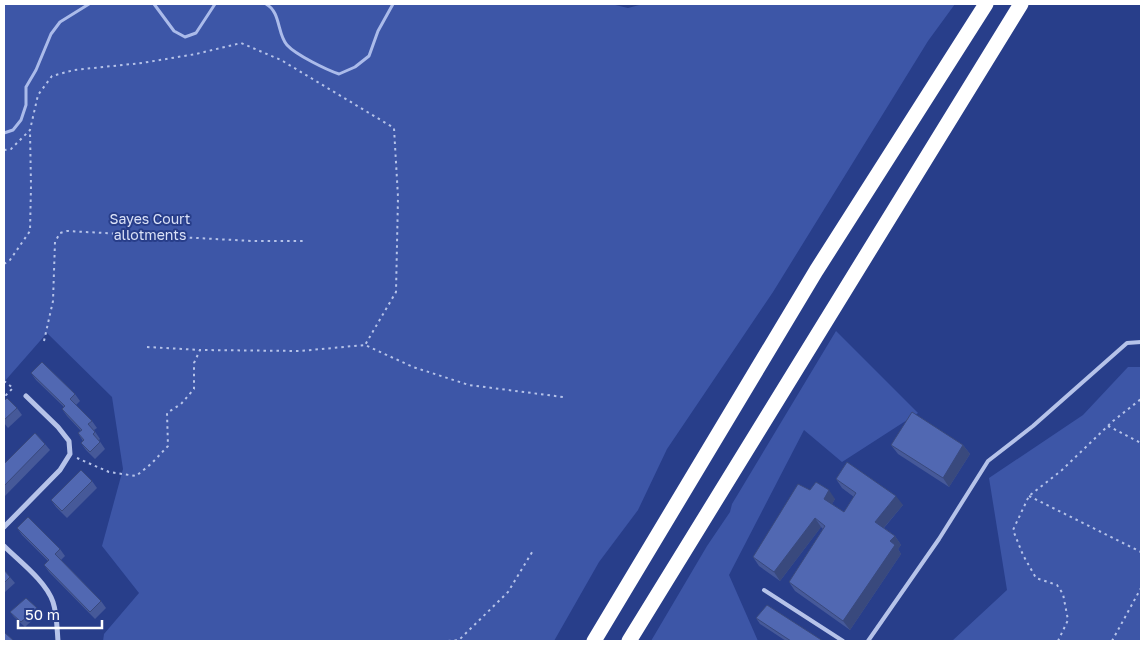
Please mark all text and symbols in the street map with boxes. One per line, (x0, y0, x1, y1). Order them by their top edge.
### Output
park label: Sayes Court allotments (110, 210, 190, 243)
scale bar (18, 598, 101, 630)
text: 50 m (25, 605, 60, 623)

